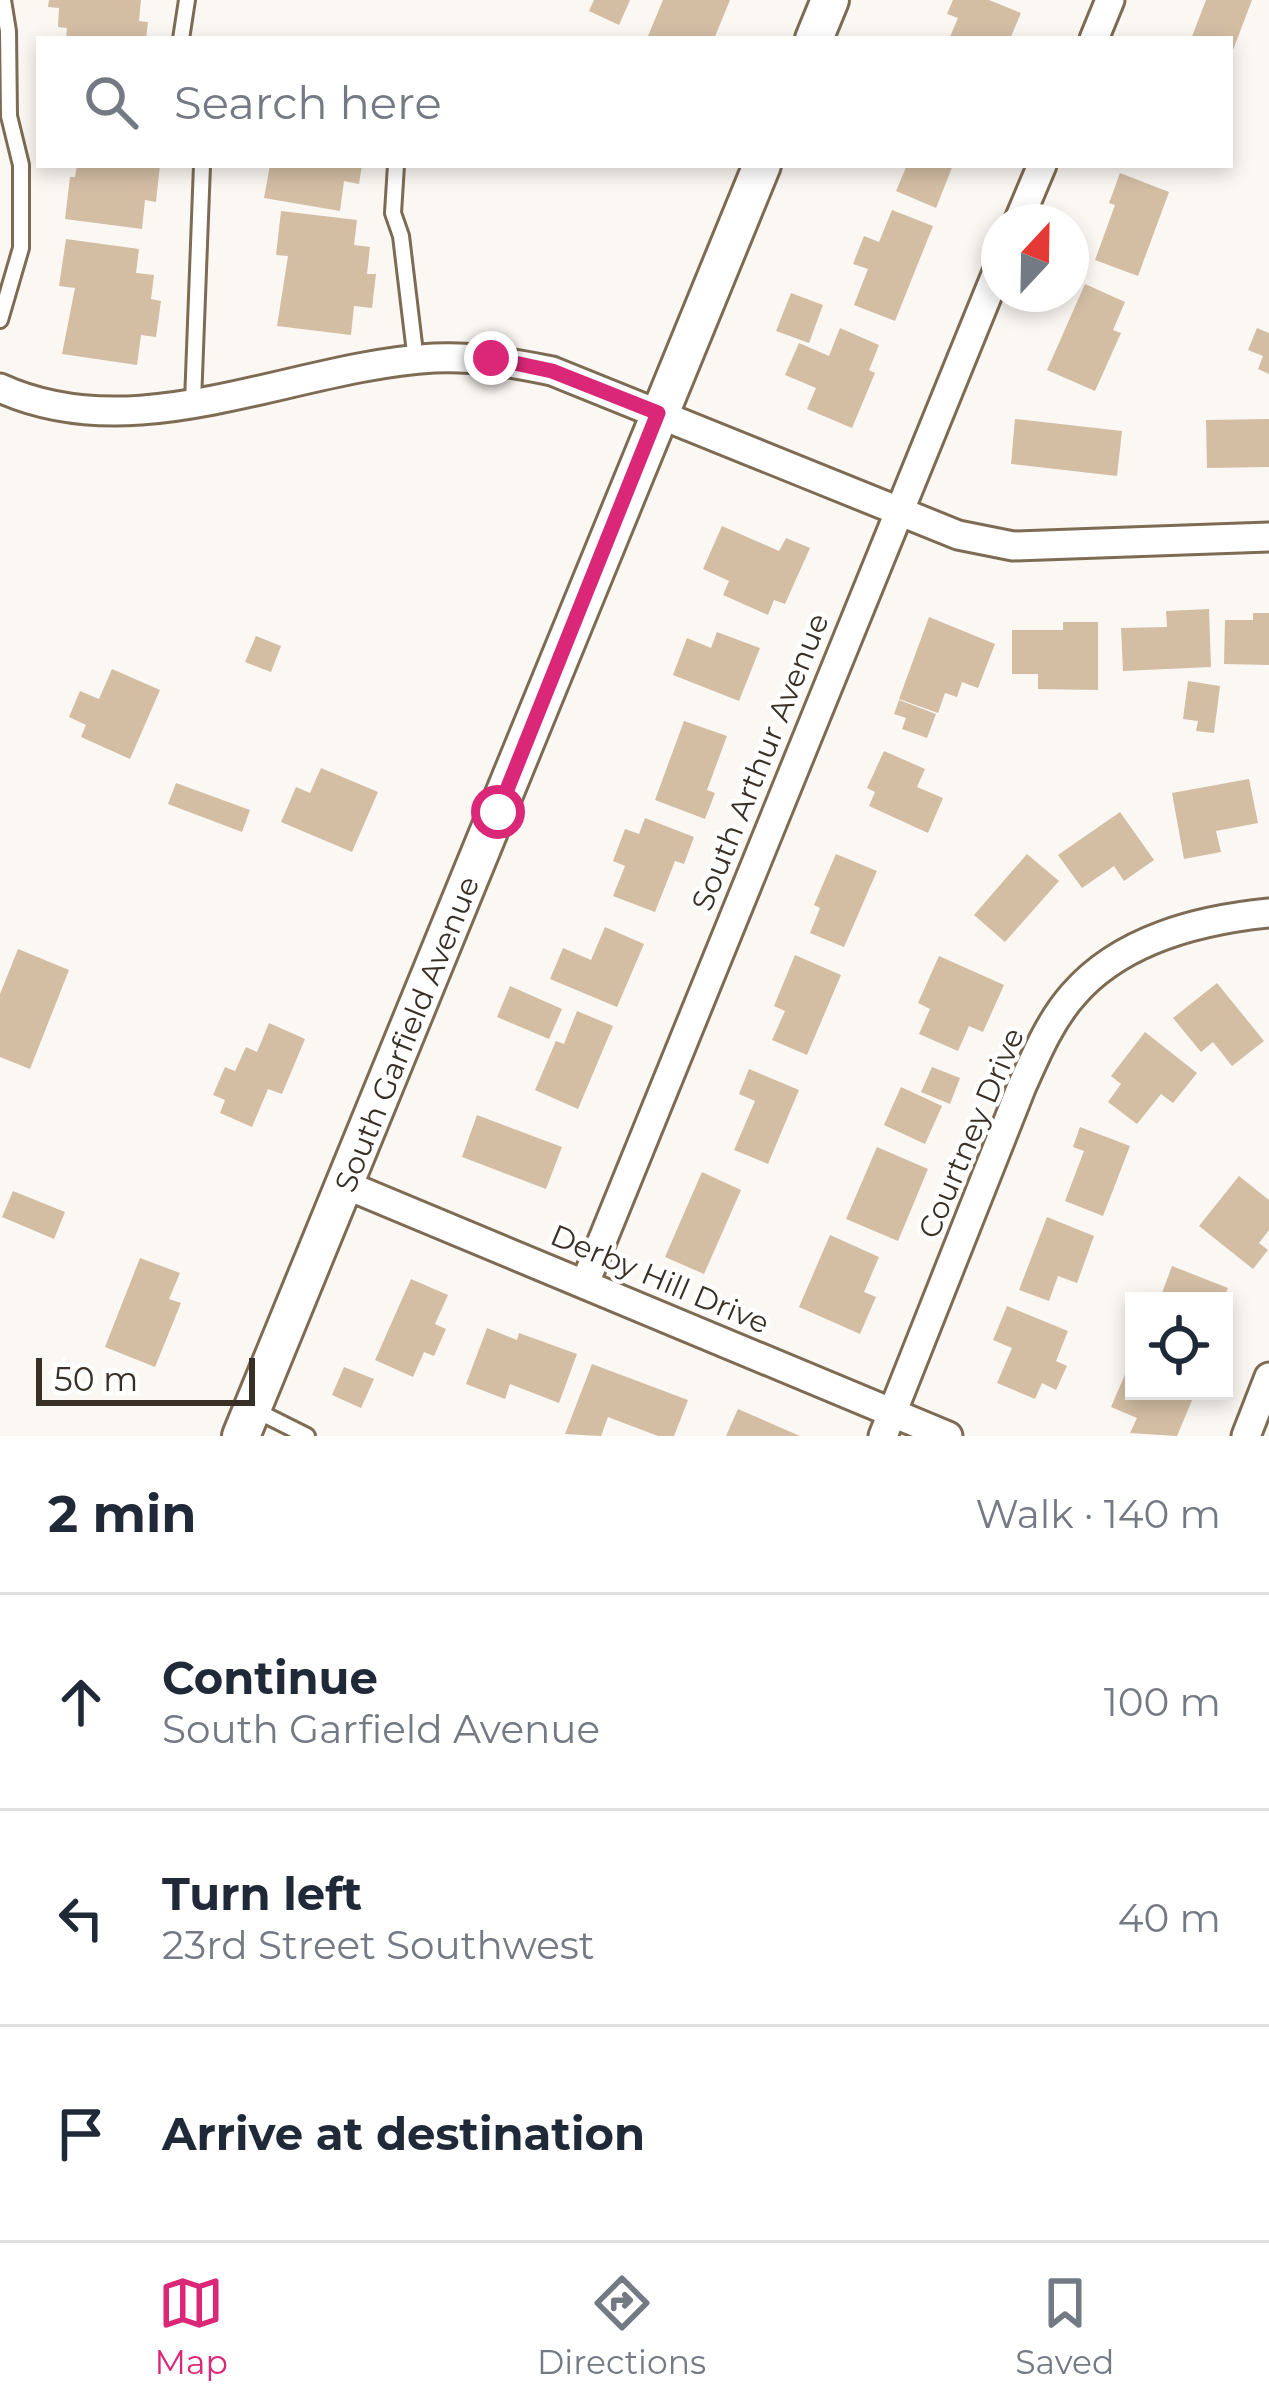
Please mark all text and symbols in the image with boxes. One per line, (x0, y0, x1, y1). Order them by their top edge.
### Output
search box (36, 36, 1233, 168)
icon: search (78, 69, 144, 135)
text: Search here (174, 75, 442, 130)
north arrow (981, 204, 1089, 312)
route end (464, 331, 518, 385)
street label: South Arthur Avenue (683, 608, 837, 916)
route start (471, 785, 525, 839)
street label: South Garfield Avenue (327, 871, 487, 1197)
street label: Courtney Drive (910, 1022, 1032, 1244)
street label: Derby Hill Drive (545, 1216, 775, 1342)
map controls (1125, 1292, 1233, 1400)
button: locate (1125, 1292, 1233, 1400)
scale bar (36, 1352, 255, 1405)
text: 50 m (54, 1359, 138, 1399)
text: 2 min (48, 1483, 197, 1545)
text: Walk · 140 m (975, 1490, 1221, 1538)
text: Continue (162, 1650, 378, 1705)
icon: ahead (48, 1669, 114, 1735)
text: 100 m (1104, 1678, 1221, 1726)
text: South Garfield Avenue (162, 1705, 600, 1753)
text: Turn left (162, 1866, 362, 1921)
icon: left (48, 1885, 114, 1951)
text: 40 m (1118, 1894, 1221, 1942)
text: 23rd Street Southwest (162, 1921, 595, 1969)
icon: arrive (48, 2101, 114, 2167)
text: Arrive at destination (162, 2106, 645, 2161)
tab: Map (155, 2270, 228, 2382)
tab: Directions (537, 2270, 706, 2382)
tab: Saved (1015, 2270, 1114, 2382)

